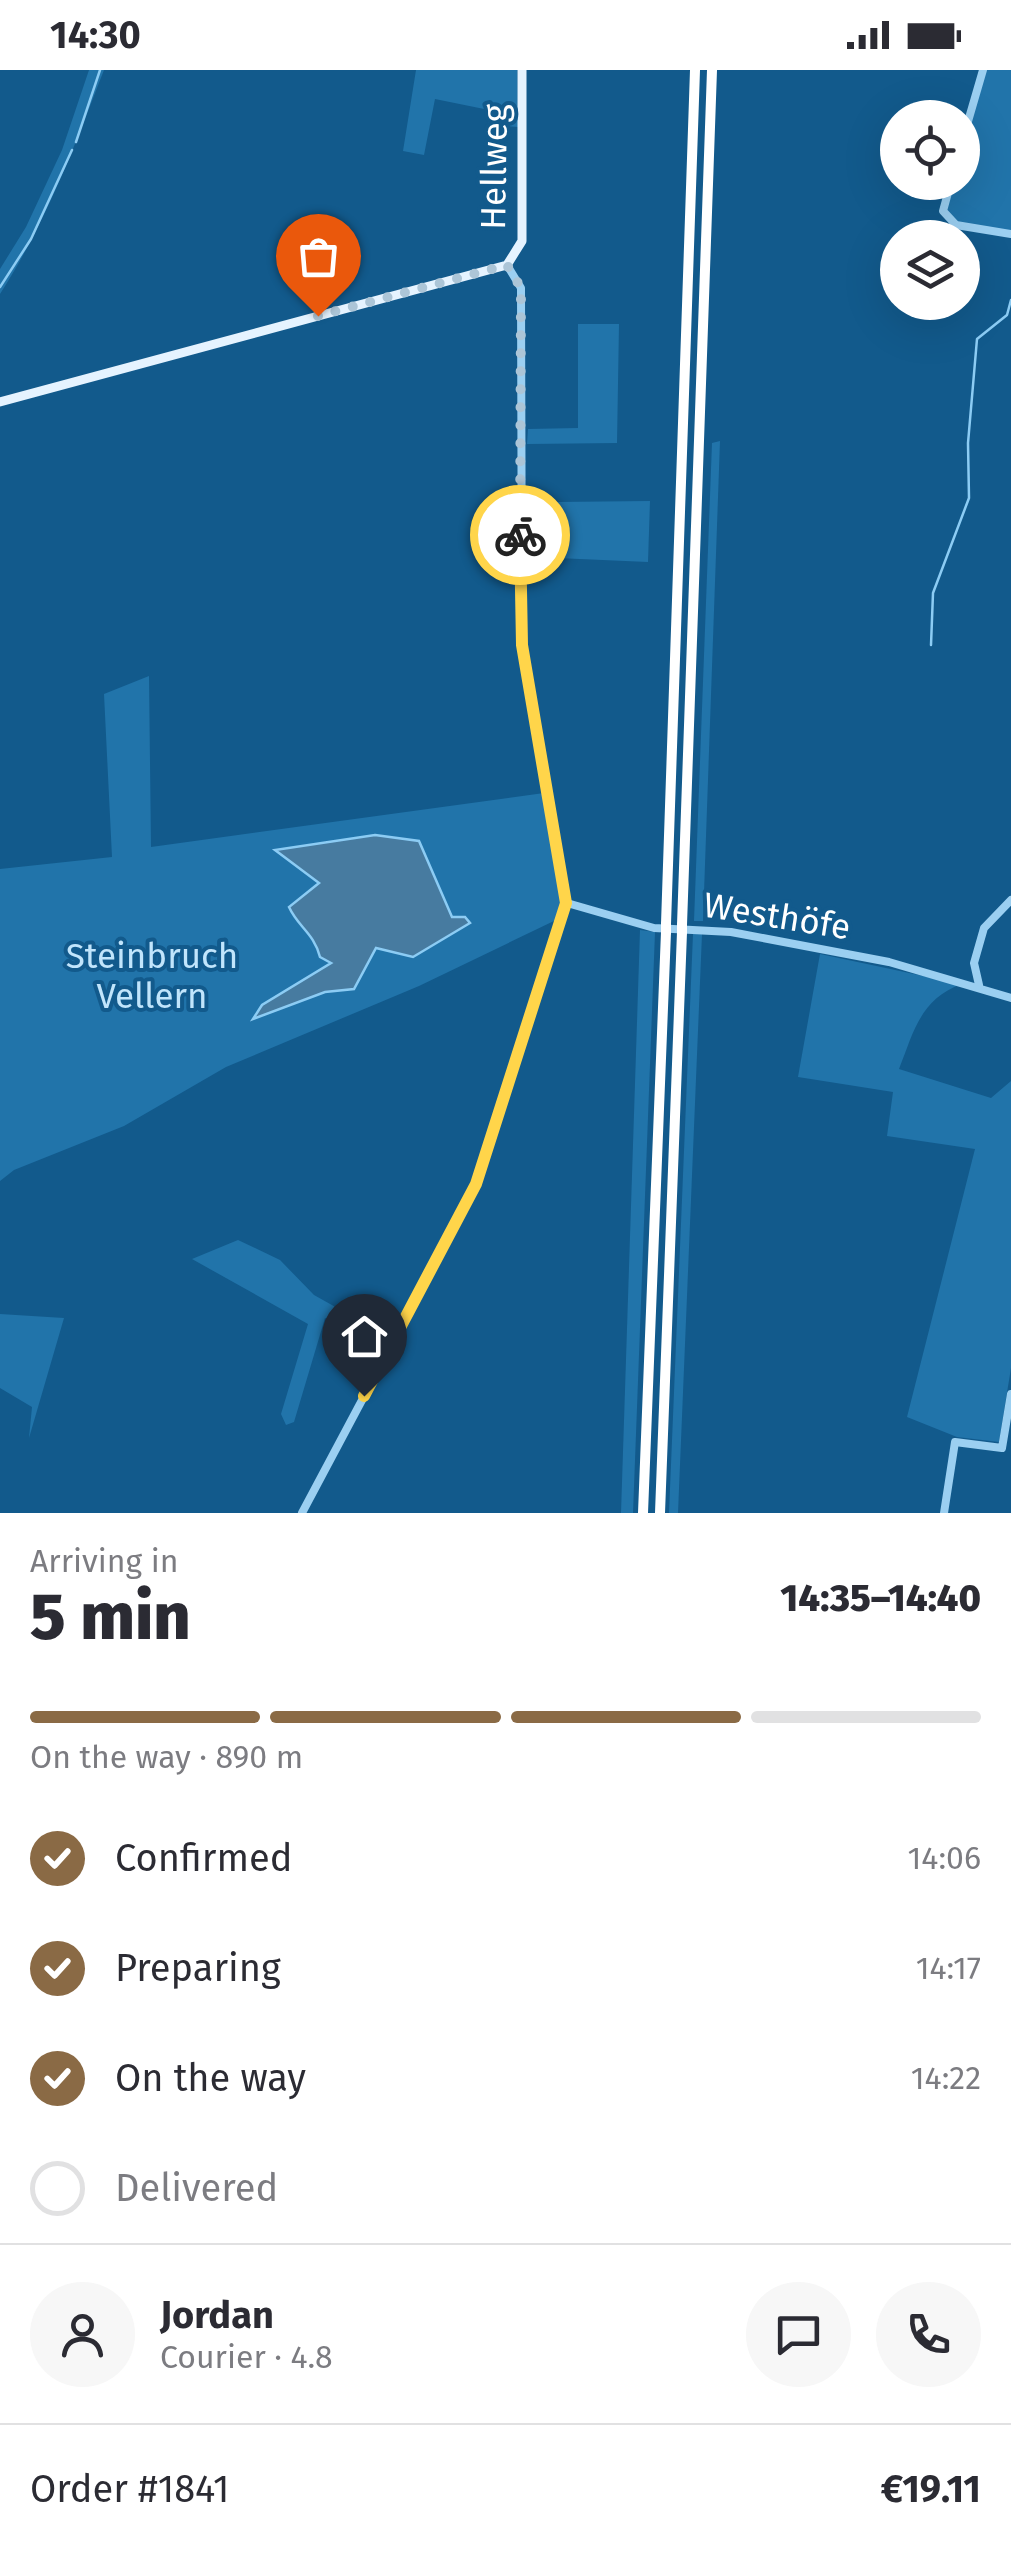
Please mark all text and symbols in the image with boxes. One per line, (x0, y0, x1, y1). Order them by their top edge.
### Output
text: 14:30 (50, 12, 141, 58)
map controls (880, 100, 980, 320)
button: locate (880, 100, 980, 200)
street label: Hellweg (472, 103, 516, 230)
pin (276, 214, 361, 317)
button: layers (880, 220, 980, 320)
icon: bag (291, 229, 346, 284)
courier (470, 485, 570, 585)
icon: bike (493, 508, 548, 563)
street label: Westhöfe (701, 884, 853, 948)
park label: Steinbruch Vellern (66, 935, 238, 1017)
pin (322, 1294, 407, 1397)
icon: home (337, 1309, 392, 1364)
text: Arriving in (30, 1542, 178, 1580)
text: 14:35–14:40 (780, 1575, 981, 1621)
text: 5 min (30, 1578, 191, 1656)
text: On the way · 890 m (30, 1738, 303, 1776)
icon: check (30, 1831, 85, 1886)
text: Confirmed (115, 1835, 293, 1881)
text: 14:06 (908, 1839, 981, 1877)
icon: check (30, 1941, 85, 1996)
text: Preparing (115, 1945, 281, 1991)
text: 14:17 (916, 1949, 981, 1987)
icon: check (30, 2051, 85, 2106)
text: On the way (115, 2055, 306, 2101)
text: 14:22 (911, 2059, 981, 2097)
text: Delivered (115, 2165, 278, 2211)
button: person (30, 2282, 135, 2387)
button: chat (746, 2282, 851, 2387)
button: phone (876, 2282, 981, 2387)
text: Jordan (160, 2292, 274, 2338)
text: Courier · 4.8 (160, 2338, 333, 2376)
text: Order #1841 (30, 2466, 230, 2512)
text: €19.11 (881, 2466, 981, 2512)

